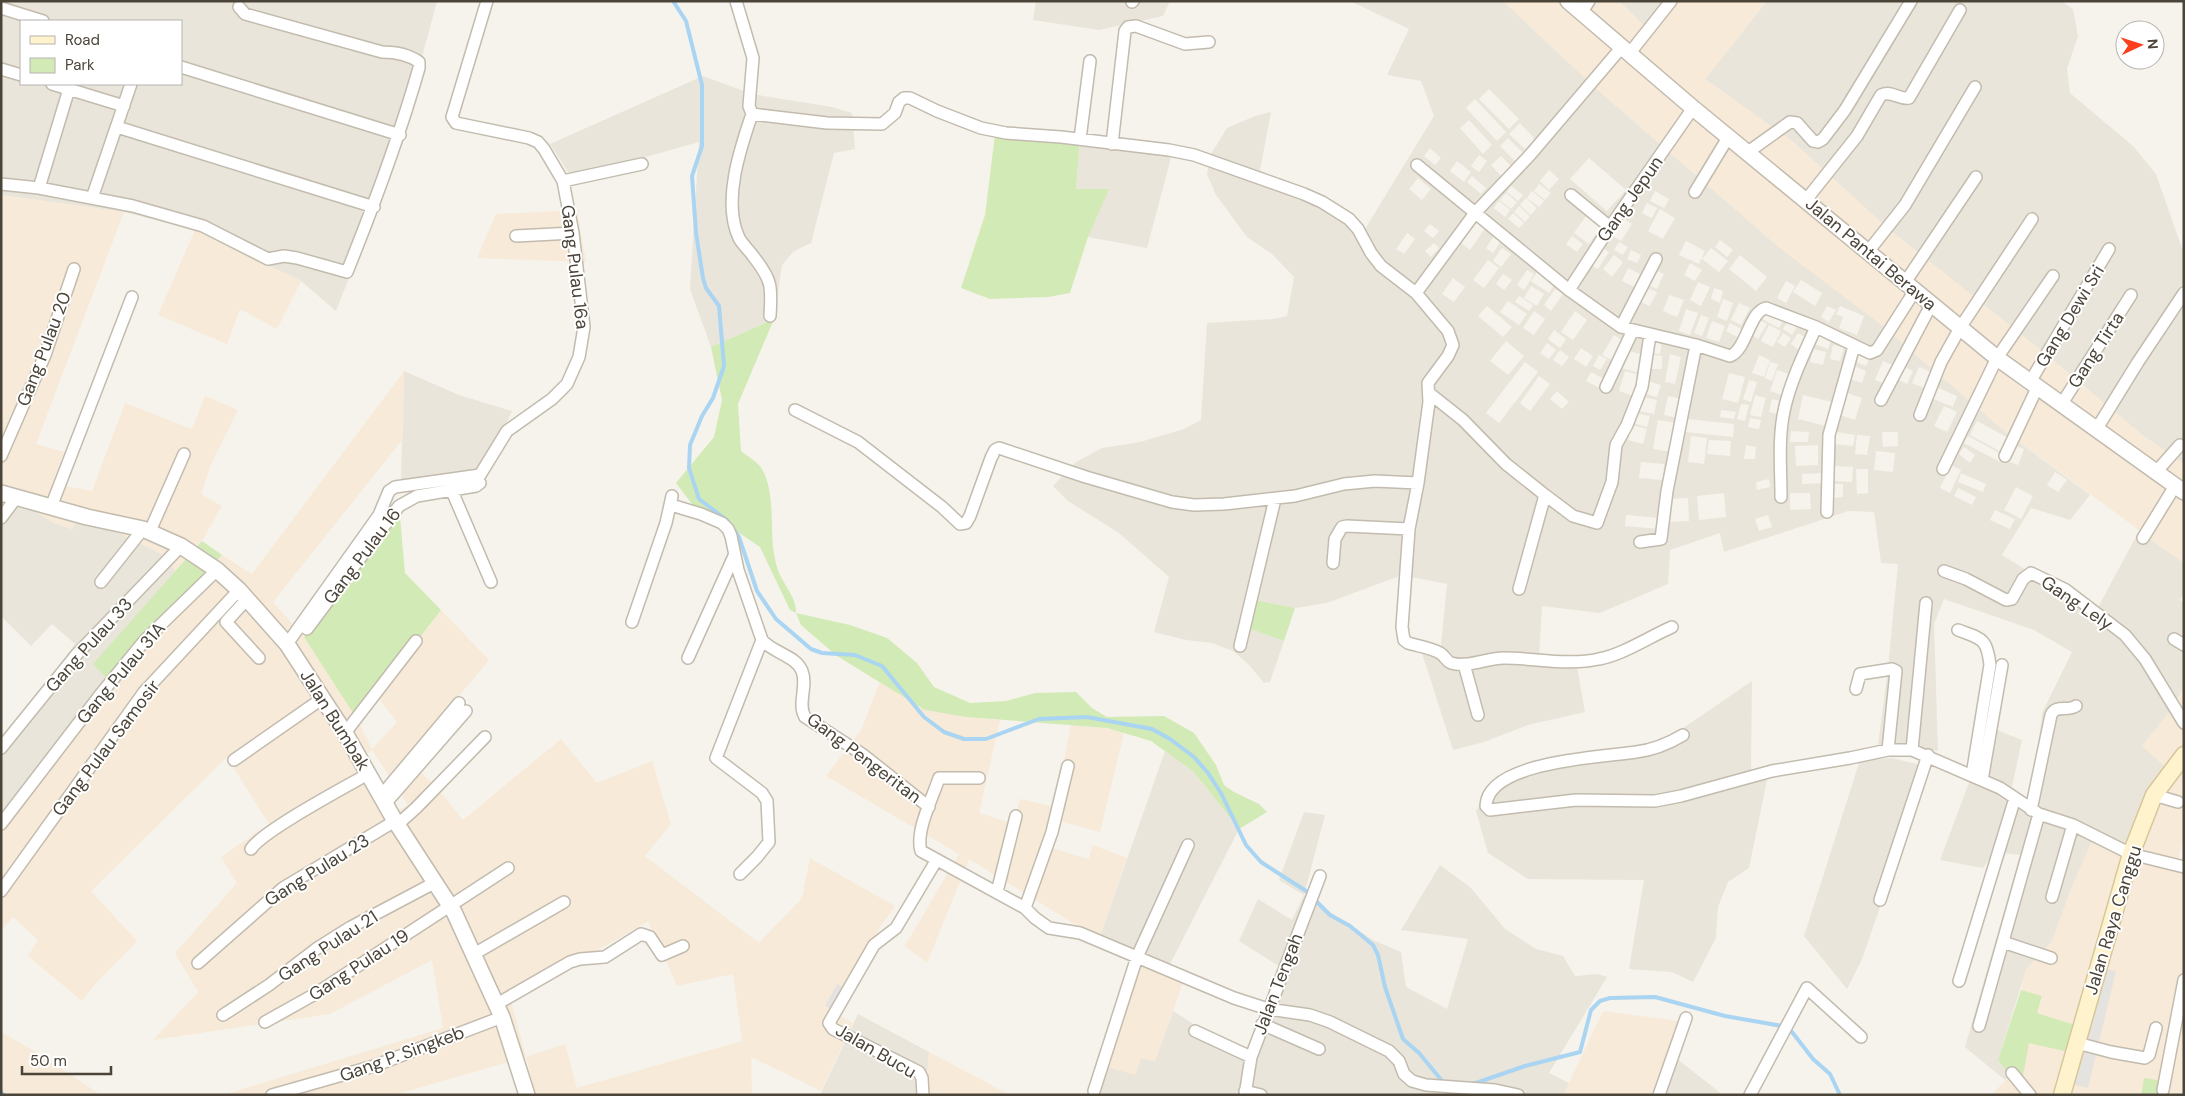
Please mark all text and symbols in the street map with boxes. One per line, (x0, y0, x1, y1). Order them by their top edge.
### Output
legend (20, 20, 182, 85)
north arrow (2115, 20, 2165, 70)
text: Road (65, 30, 100, 50)
text: N (2144, 38, 2162, 50)
text: Park (65, 55, 95, 75)
street label: Gang Jepun (1592, 151, 1668, 247)
street label: Jalan Pantai Berawa (1800, 192, 1942, 316)
street label: Gang Pulau 16a (555, 204, 595, 330)
street label: Gang Dewi Sri (2030, 260, 2110, 372)
street label: Gang Pulau 20 (11, 288, 77, 410)
street label: Gang Tirta (2062, 307, 2130, 393)
street label: Gang Pulau 16 (318, 503, 406, 609)
street label: Gang Lely (2036, 570, 2118, 636)
street label: Gang Pulau 33 (40, 593, 138, 697)
street label: Gang Pulau 31A (71, 617, 171, 729)
street label: Jalan Bumbak (294, 665, 376, 775)
street label: Gang Pulau Samosir (47, 675, 166, 821)
street label: Gang Pengeritan (802, 707, 926, 809)
street label: Gang Pulau 23 (260, 828, 374, 912)
street label: Jalan Raya Canggu (2079, 842, 2147, 998)
street label: Gang Pulau 21 (274, 905, 382, 987)
street label: Gang Pulau 19 (304, 924, 414, 1006)
street label: Jalan Tengah (1248, 930, 1308, 1038)
street label: Jalan Bucu (831, 1018, 921, 1084)
street label: Gang P. Singkeb (336, 1020, 468, 1088)
scale bar (22, 1044, 111, 1076)
text: 50 m (30, 1051, 67, 1071)

